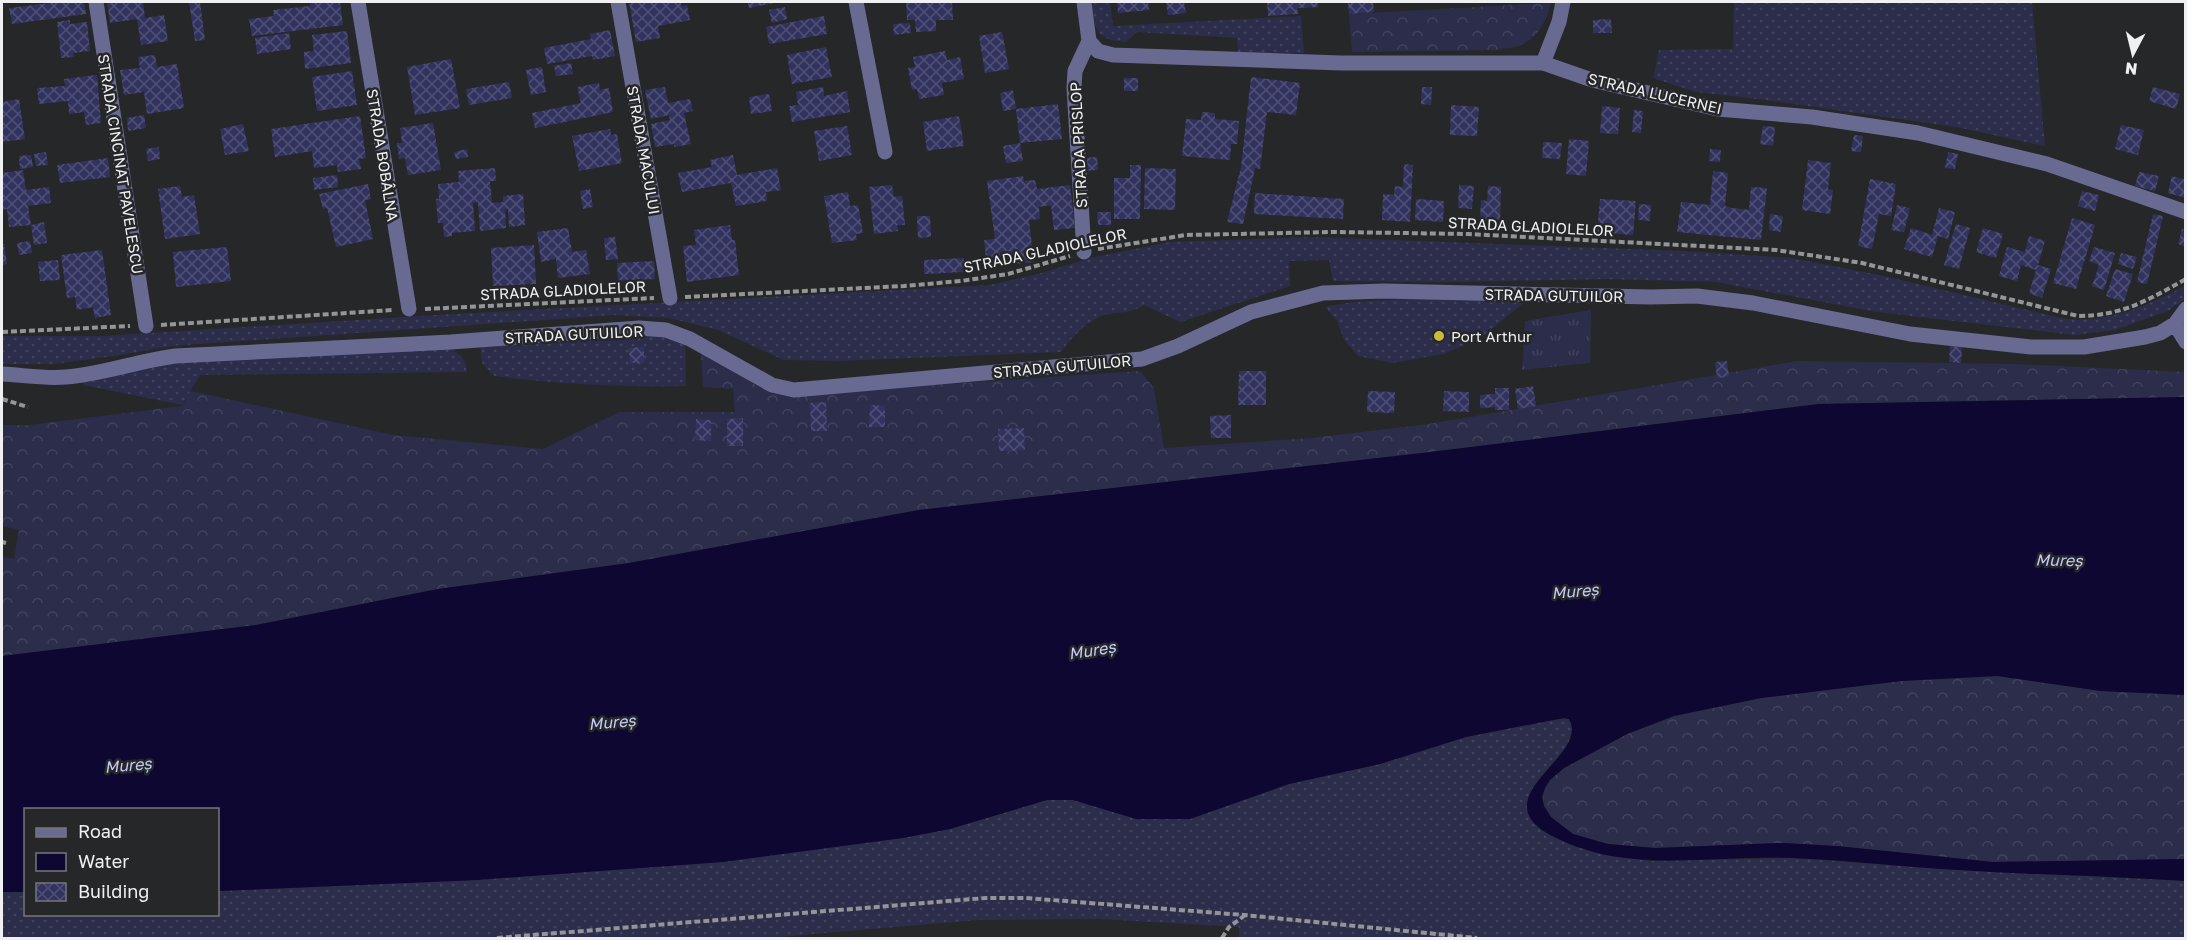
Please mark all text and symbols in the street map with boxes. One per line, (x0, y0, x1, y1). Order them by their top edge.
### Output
north arrow (2103, 24, 2163, 84)
street label: STRADA CINCINAT PAVELESCU (95, 53, 147, 275)
text: N (2124, 58, 2138, 80)
street label: STRADA LUCERNEI (1586, 69, 1724, 117)
street label: STRADA PRISLOP (1066, 81, 1090, 208)
street label: STRADA MACULUI (624, 84, 664, 216)
street label: STRADA BOBÂLNA (364, 87, 402, 223)
street label: STRADA GLADIOLELOR (1448, 213, 1614, 239)
street label: STRADA GLADIOLELOR (962, 224, 1128, 276)
street label: STRADA GLADIOLELOR (480, 277, 646, 303)
street label: STRADA GUTUILOR (1484, 285, 1624, 305)
street label: STRADA GUTUILOR (504, 321, 644, 347)
place label: Port Arthur (1451, 327, 1532, 345)
marker: Port Arthur (1432, 329, 1446, 343)
street label: STRADA GUTUILOR (992, 351, 1132, 381)
water label: Mureș (2035, 550, 2084, 570)
water label: Mureș (1551, 579, 1601, 603)
water label: Mureș (1067, 636, 1118, 664)
water label: Mureș (588, 710, 638, 734)
water label: Mureș (104, 753, 154, 777)
legend (24, 808, 219, 916)
text: Road (78, 820, 122, 842)
text: Water (78, 850, 129, 872)
text: Building (78, 880, 149, 902)

